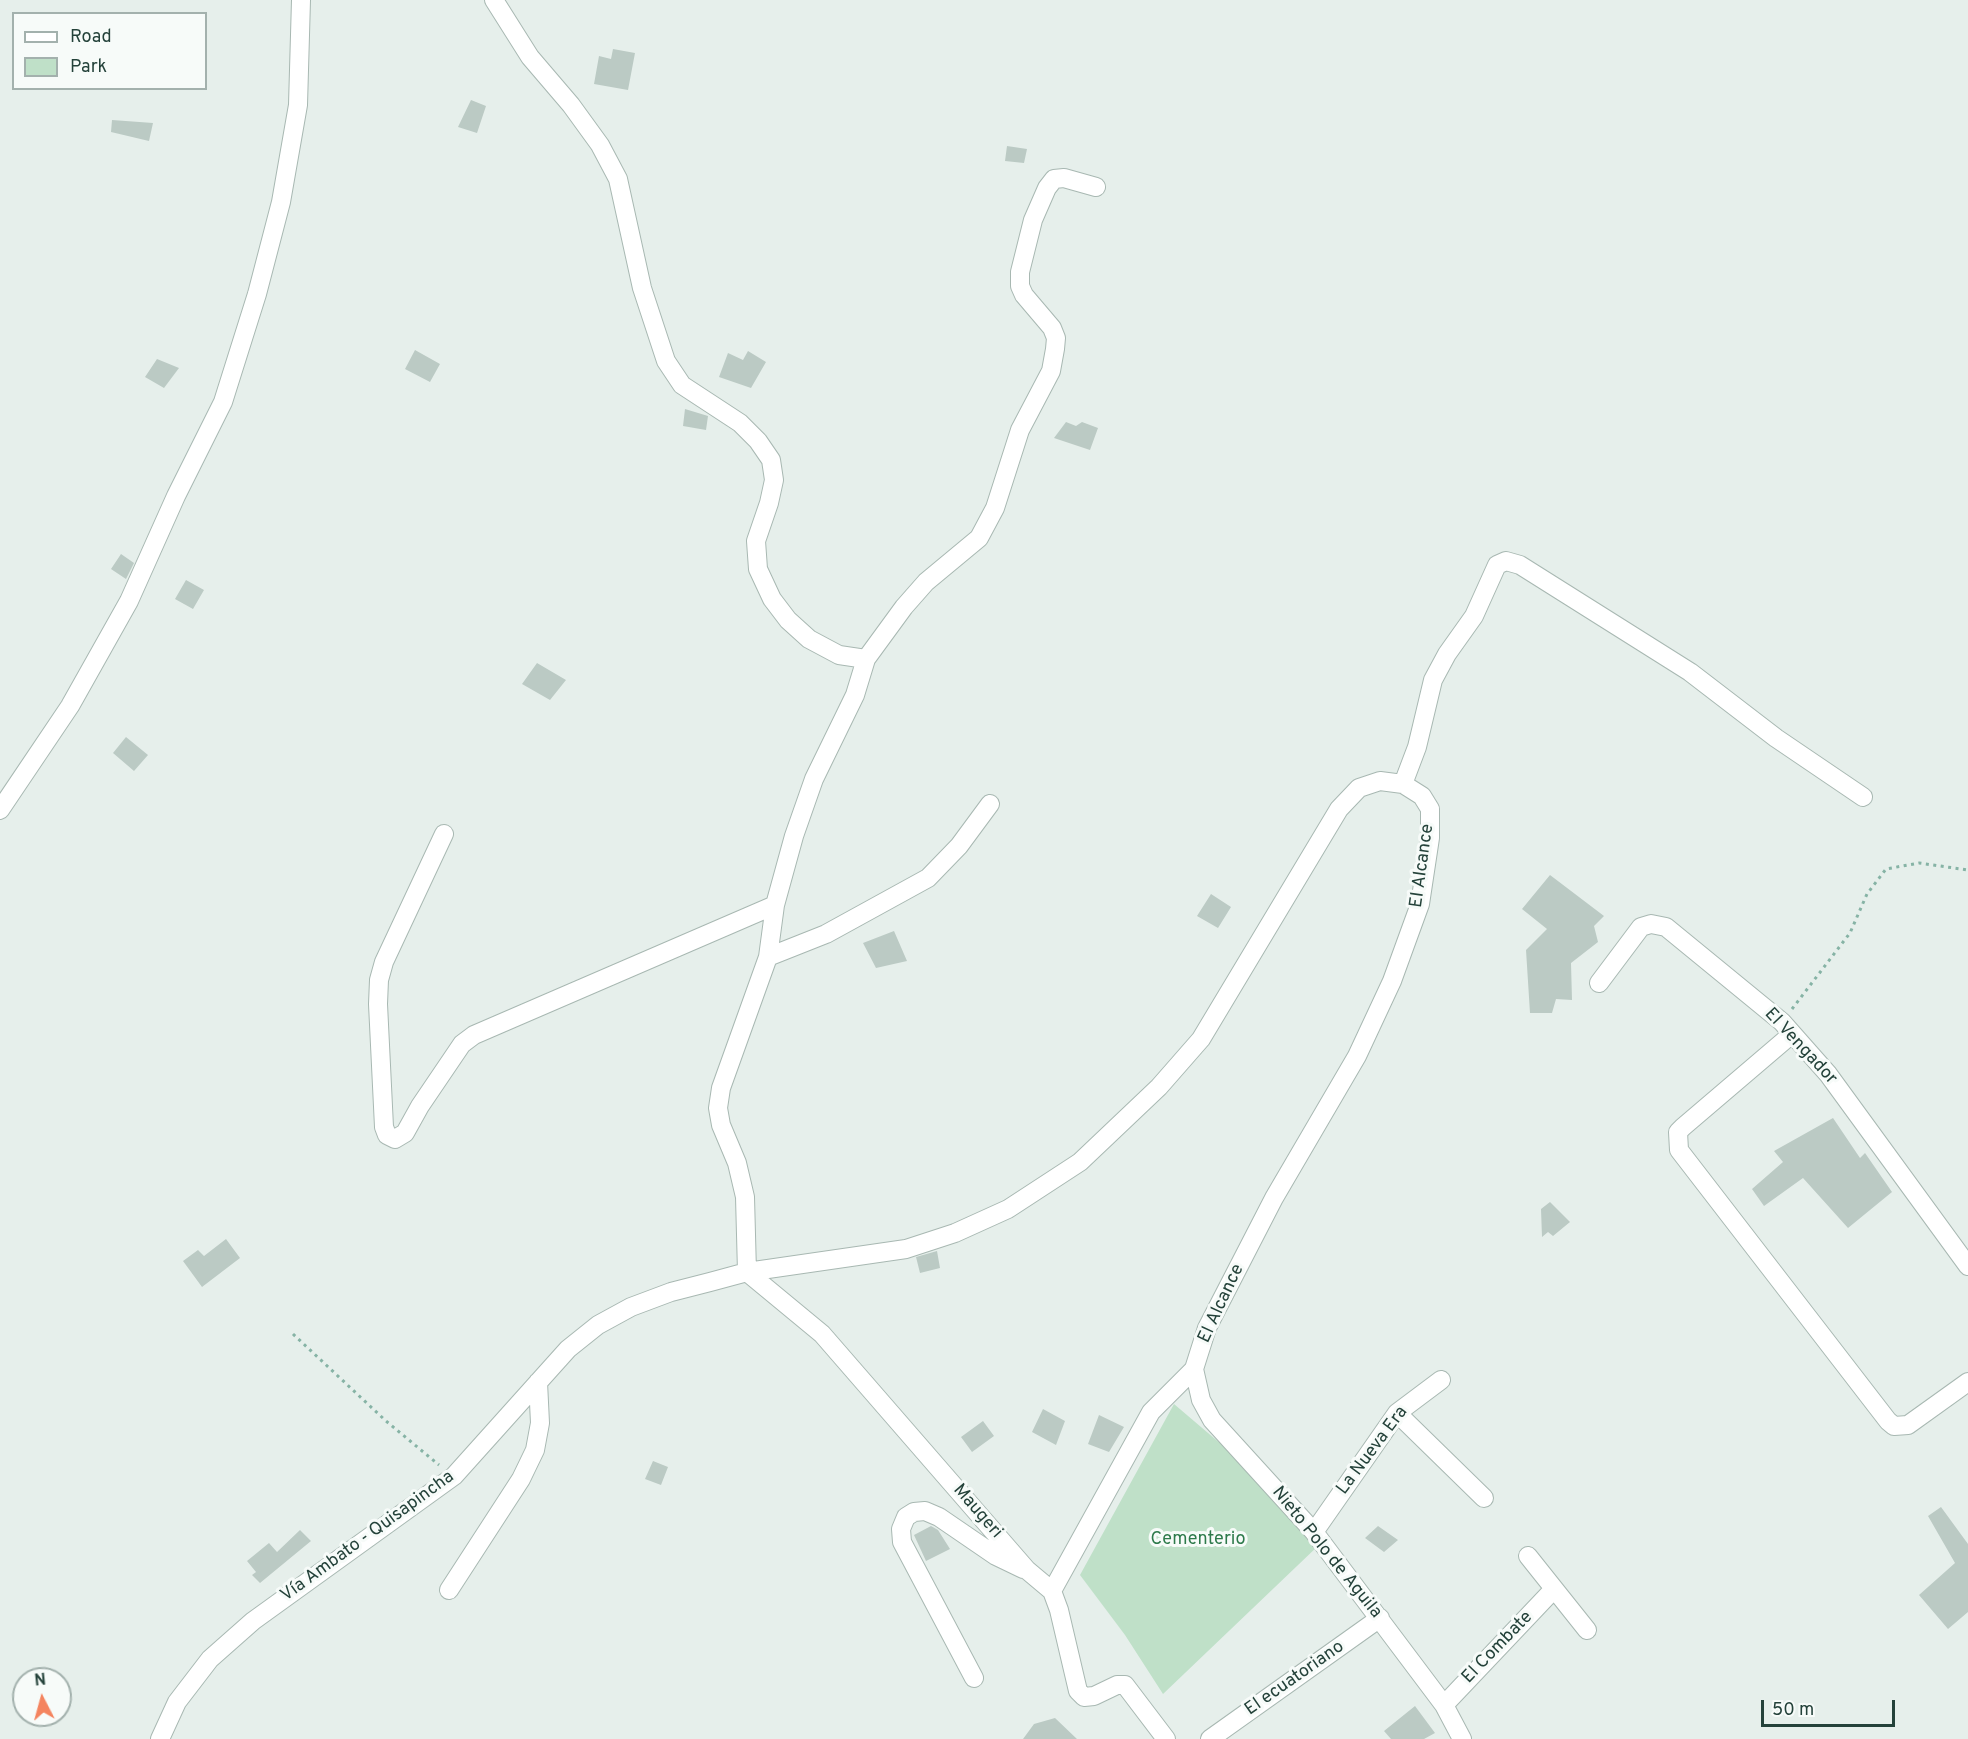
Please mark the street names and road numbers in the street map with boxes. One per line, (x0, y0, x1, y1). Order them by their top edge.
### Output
street label: El Alcance (1406, 823, 1440, 909)
street label: El Vengador (1759, 1004, 1841, 1090)
street label: El Alcance (1194, 1261, 1250, 1347)
street label: La Nueva Era (1333, 1402, 1413, 1500)
street label: Vía Ambato - Quisapincha (277, 1467, 459, 1607)
street label: Maugeri (948, 1480, 1006, 1544)
street label: Nieto Polo de Aguila (1266, 1483, 1386, 1623)
street label: El Combate (1458, 1607, 1538, 1689)
street label: El ecuatoriano (1241, 1637, 1349, 1721)

